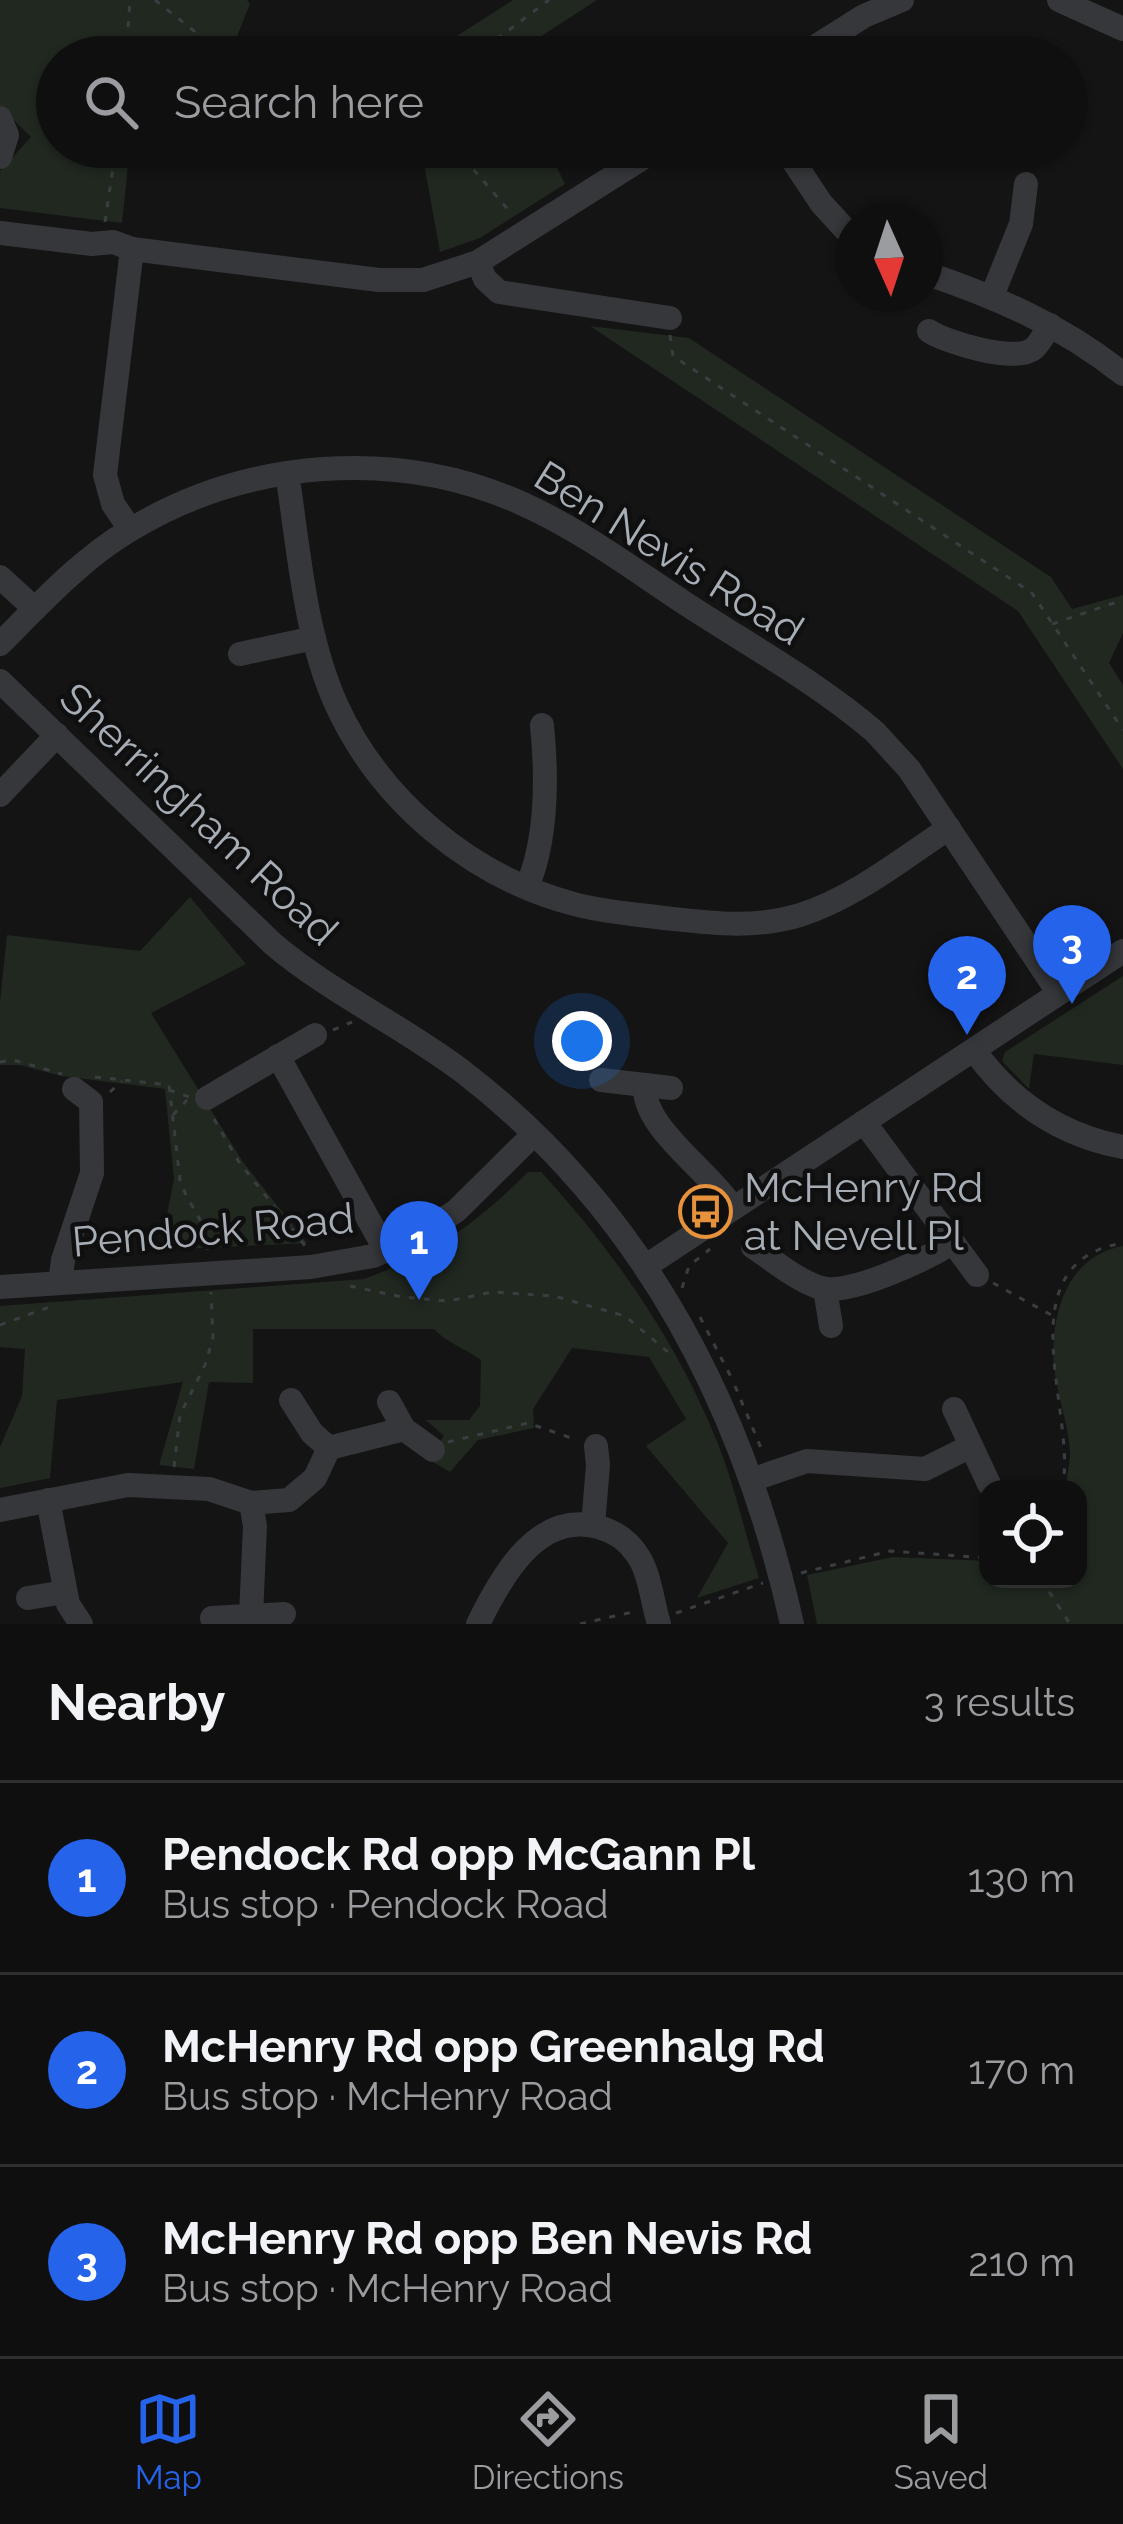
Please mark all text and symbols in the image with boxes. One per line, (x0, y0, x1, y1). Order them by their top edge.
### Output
search box (36, 36, 1087, 168)
icon: search (78, 69, 144, 135)
text: Search here (174, 76, 424, 129)
north arrow (835, 204, 943, 312)
street label: Ben Nevis Road (526, 451, 812, 655)
street label: Sherringham Road (50, 673, 348, 955)
pin: 3 (1033, 905, 1111, 1004)
pin: 2 (928, 936, 1006, 1035)
your location (552, 1011, 612, 1071)
place label: McHenry Rd at Nevell Pl (744, 1163, 983, 1260)
bus stop icon: McHenry Rd at Nevell Pl (677, 1183, 733, 1239)
street label: Pendock Road (70, 1193, 356, 1267)
pin: 1 (380, 1201, 458, 1300)
map controls (979, 1480, 1087, 1588)
button: locate (979, 1480, 1087, 1588)
text: Nearby (48, 1672, 225, 1732)
text: 3 results (924, 1679, 1075, 1725)
text: Pendock Rd opp McGann Pl (162, 1828, 755, 1881)
text: 1 (77, 1855, 97, 1901)
text: 130 m (968, 1855, 1075, 1901)
text: Bus stop · Pendock Road (162, 1881, 609, 1927)
text: McHenry Rd opp Greenhalg Rd (162, 2020, 825, 2073)
text: 2 (76, 2047, 98, 2093)
text: 170 m (968, 2047, 1075, 2093)
text: Bus stop · McHenry Road (162, 2073, 613, 2119)
text: McHenry Rd opp Ben Nevis Rd (162, 2212, 812, 2265)
text: 3 (76, 2239, 98, 2285)
text: 210 m (968, 2239, 1075, 2285)
text: Bus stop · McHenry Road (162, 2265, 613, 2311)
tab: Map (135, 2386, 202, 2497)
tab: Directions (472, 2386, 624, 2497)
tab: Saved (894, 2386, 988, 2497)

